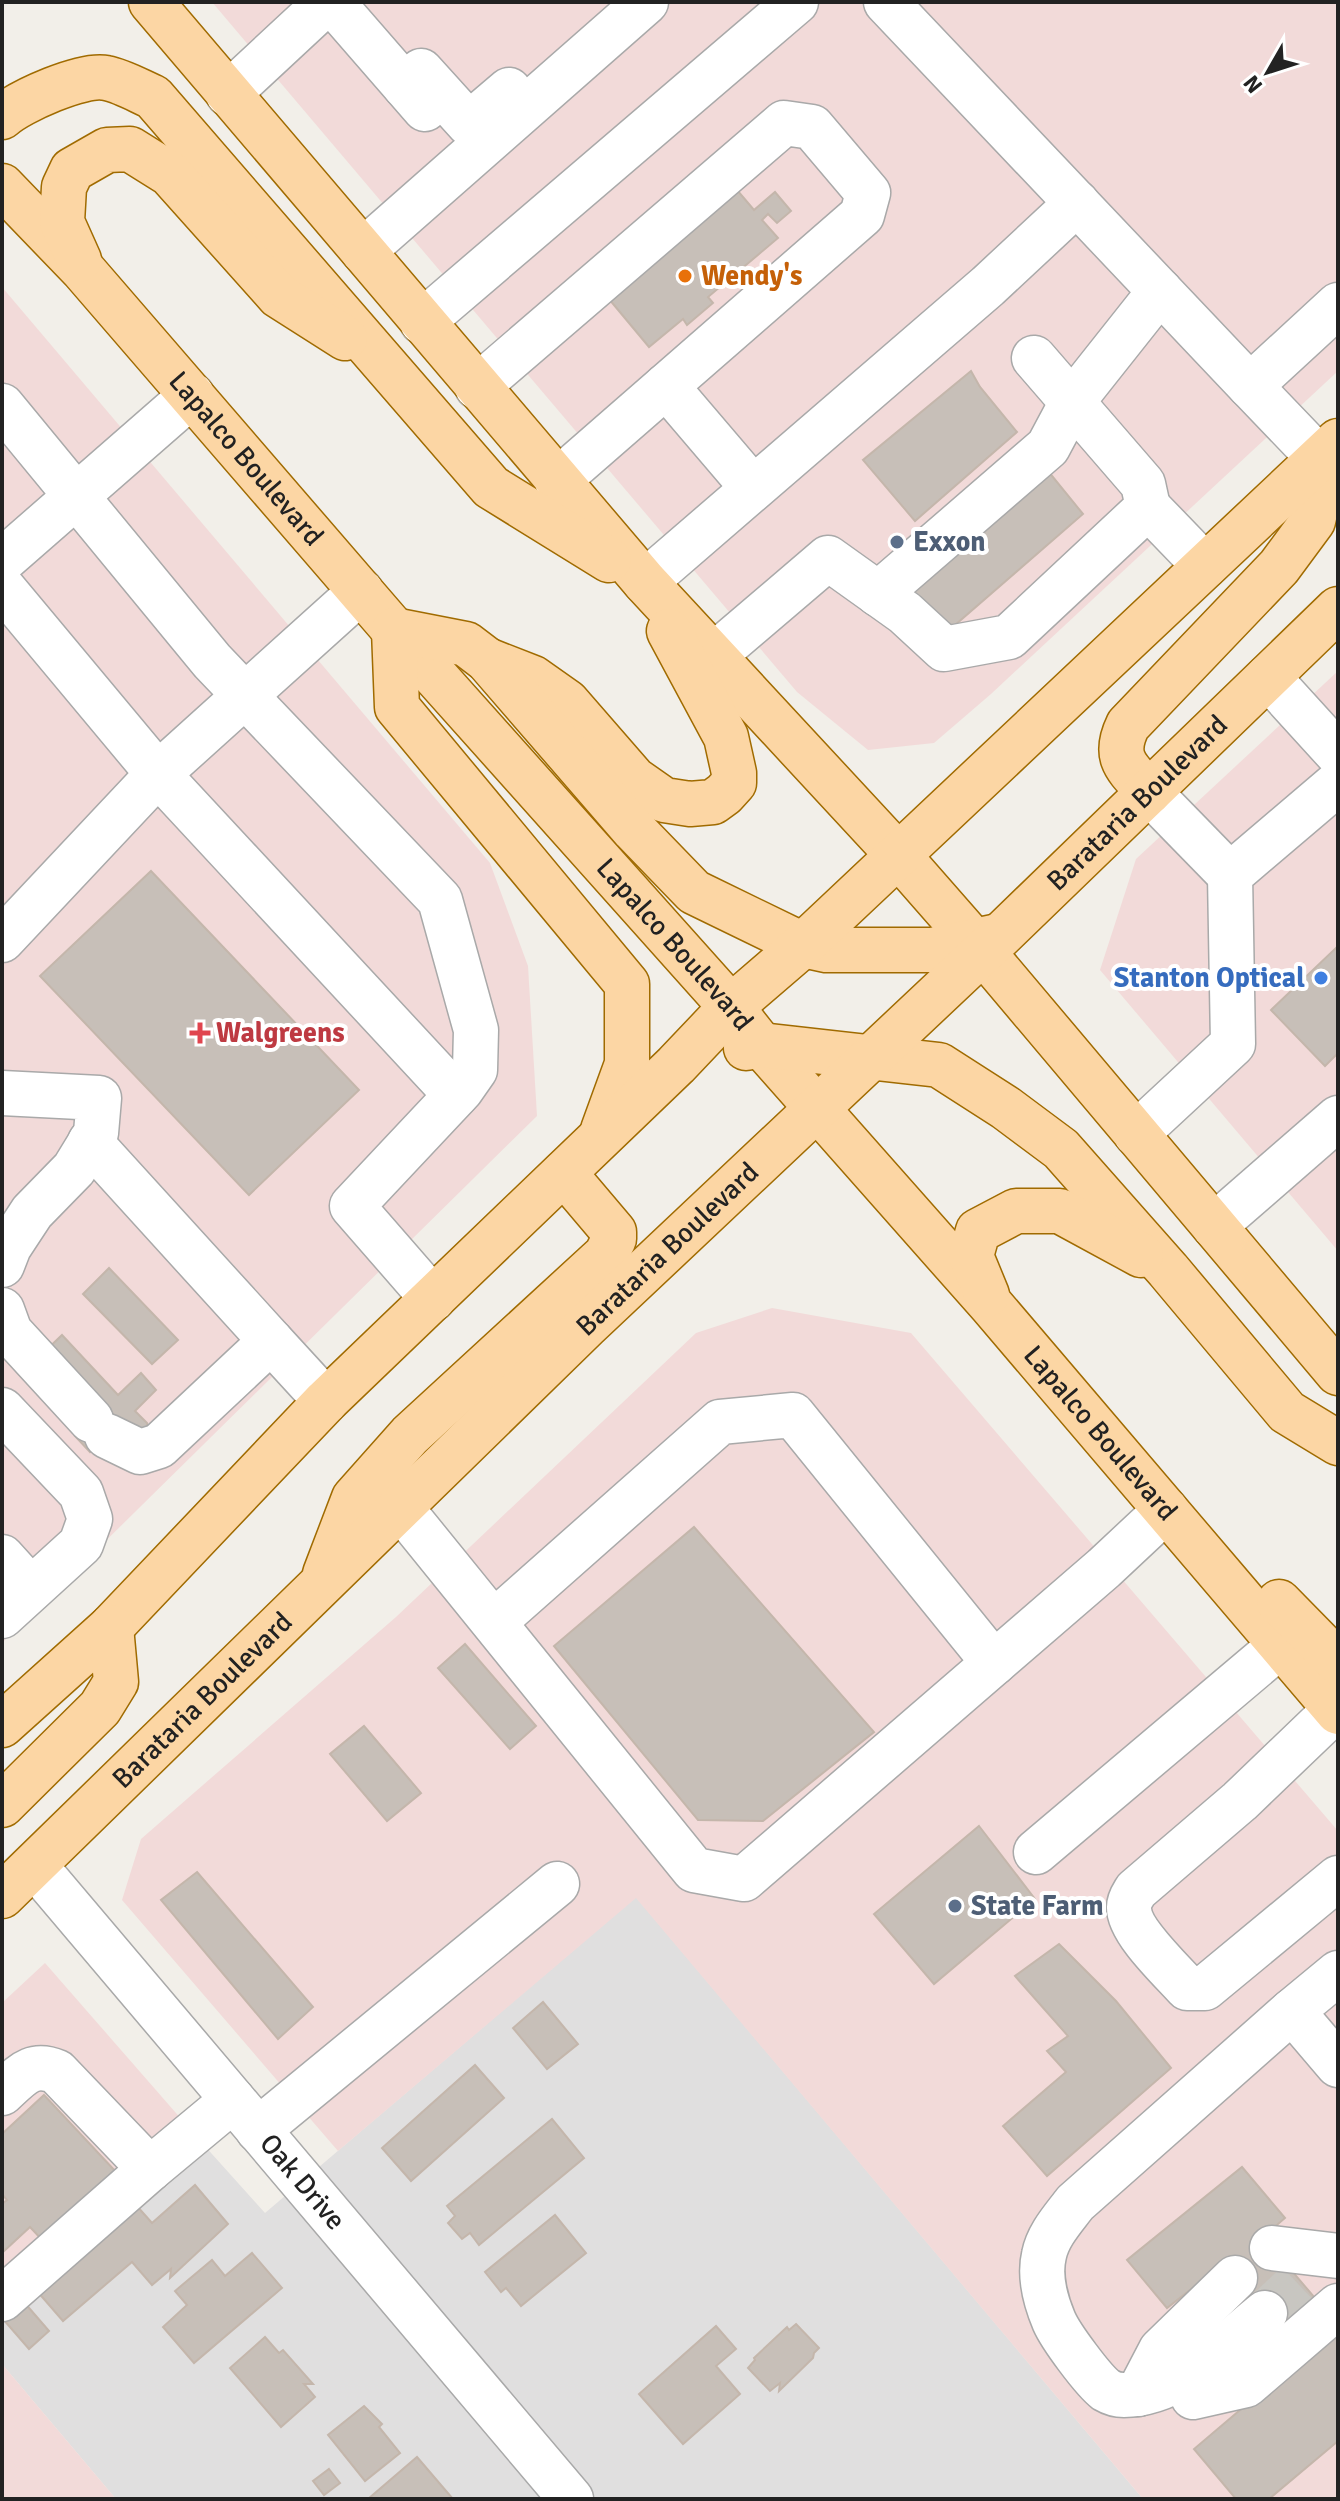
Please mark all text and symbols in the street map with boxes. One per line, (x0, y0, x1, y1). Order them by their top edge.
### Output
north arrow (1228, 32, 1308, 112)
text: N (1238, 70, 1268, 99)
place label: Wendy's (701, 259, 802, 293)
marker: Wendy's (676, 267, 694, 285)
street label: Lapalco Boulevard (161, 364, 331, 553)
place label: Exxon (913, 525, 986, 559)
marker: Exxon (888, 533, 906, 551)
street label: Barataria Boulevard (1040, 708, 1235, 898)
street label: Lapalco Boulevard (589, 851, 760, 1038)
place label: Stanton Optical (1114, 961, 1305, 995)
marker: Stanton Optical (1312, 969, 1330, 987)
place label: Walgreens (216, 1016, 345, 1050)
marker: Walgreens (191, 1024, 209, 1042)
street label: Barataria Boulevard (569, 1155, 766, 1343)
street label: Lapalco Boulevard (1016, 1339, 1184, 1528)
street label: Barataria Boulevard (105, 1605, 299, 1796)
place label: State Farm (971, 1889, 1104, 1923)
marker: State Farm (946, 1897, 964, 1915)
street label: Oak Drive (252, 2127, 353, 2237)

